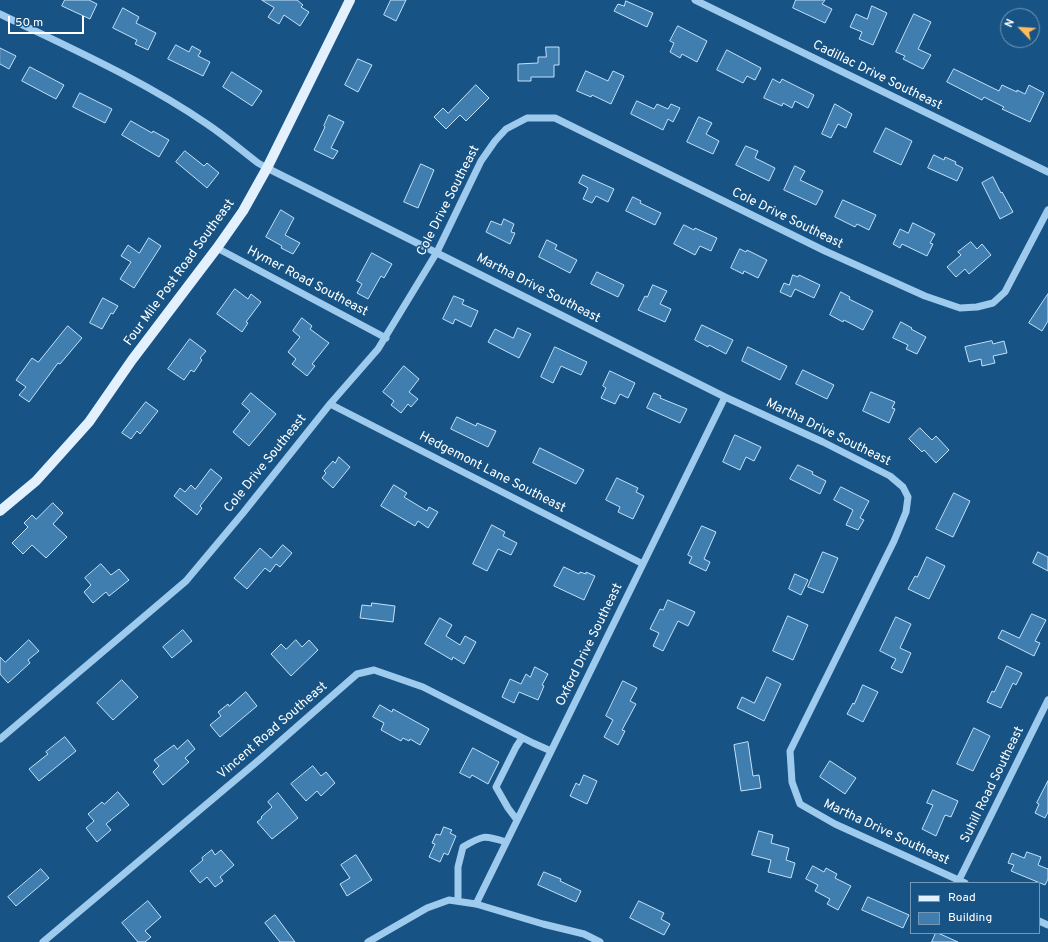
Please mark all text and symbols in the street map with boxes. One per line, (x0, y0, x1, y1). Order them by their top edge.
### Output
scale bar (10, 8, 86, 34)
north arrow (1000, 8, 1040, 48)
text: 50 m (15, 15, 43, 31)
text: N (1002, 17, 1018, 30)
street label: Cadillac Drive Southeast (810, 38, 944, 114)
street label: Cole Drive Southeast (414, 143, 484, 259)
street label: Cole Drive Southeast (729, 185, 845, 253)
street label: Four Mile Post Road Southeast (121, 197, 239, 349)
street label: Hymer Road Southeast (244, 244, 370, 320)
street label: Martha Drive Southeast (473, 251, 603, 327)
street label: Martha Drive Southeast (763, 396, 893, 470)
street label: Cole Drive Southeast (222, 412, 310, 516)
street label: Hedgemont Lane Southeast (416, 429, 568, 517)
street label: Oxford Drive Southeast (553, 581, 627, 709)
street label: Vincent Road Southeast (215, 679, 331, 783)
street label: Suhill Road Southeast (958, 724, 1028, 846)
street label: Martha Drive Southeast (821, 797, 951, 869)
legend (910, 882, 1040, 934)
text: Road (948, 890, 976, 906)
text: Building (948, 910, 992, 926)

